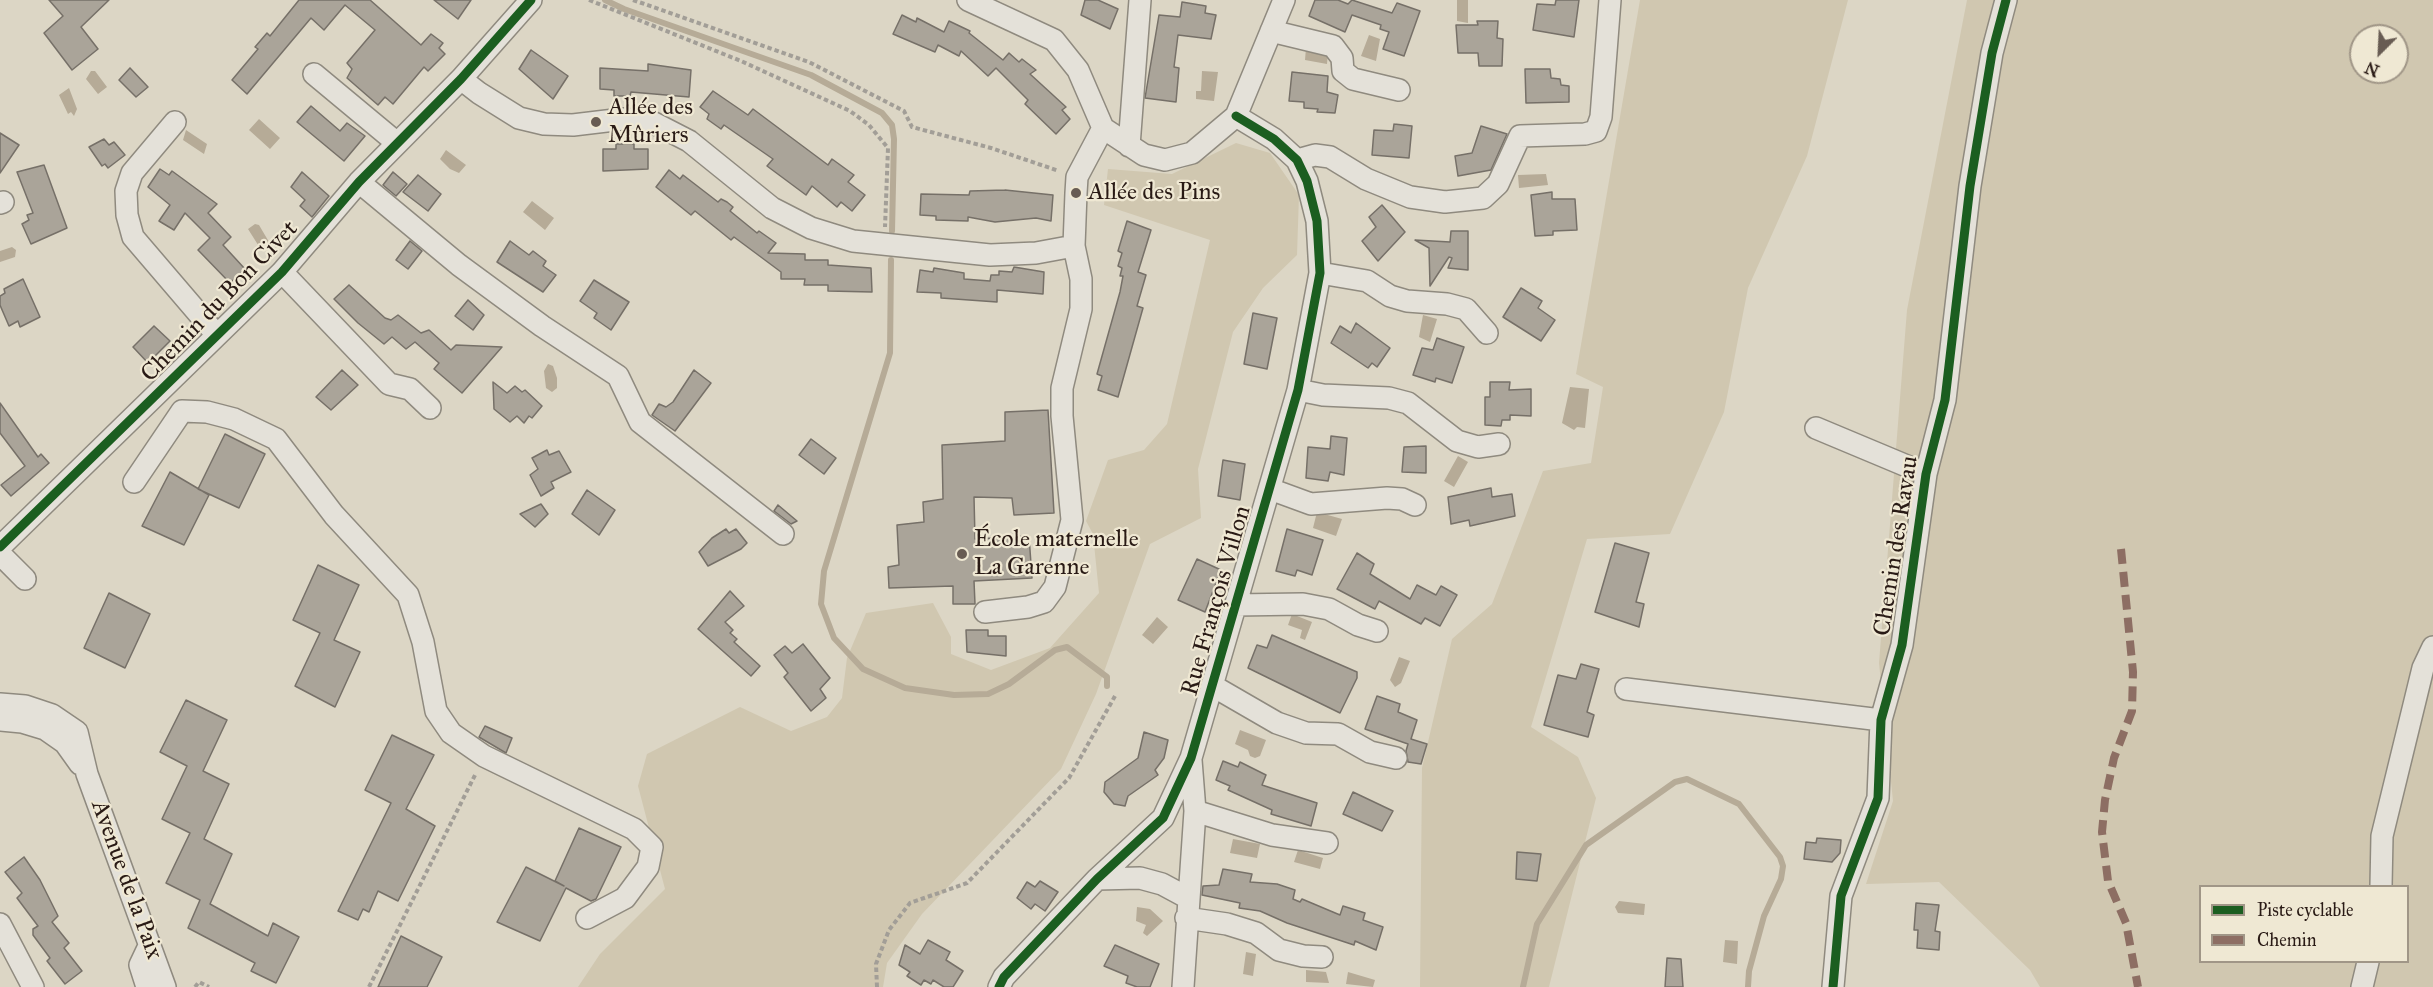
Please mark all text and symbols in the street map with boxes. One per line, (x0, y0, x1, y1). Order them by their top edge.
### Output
north arrow (2349, 24, 2409, 84)
text: N (2362, 58, 2382, 81)
place label: Allée des Mûriers (608, 94, 693, 150)
marker: Allée des Mûriers (589, 115, 603, 129)
place label: Allée des Pins (1088, 179, 1220, 207)
marker: Allée des Pins (1069, 186, 1083, 200)
street label: Chemin du Bon Civet (136, 215, 304, 389)
street label: Chemin des Ravau (1869, 454, 1925, 638)
street label: Rue François Villon (1176, 503, 1258, 699)
place label: École maternelle La Garenne (974, 526, 1139, 582)
marker: École maternelle La Garenne (955, 547, 969, 561)
street label: Avenue de la Paix (84, 797, 168, 963)
legend (2199, 885, 2409, 963)
text: Piste cyclable (2257, 899, 2354, 921)
text: Chemin (2257, 929, 2317, 951)

